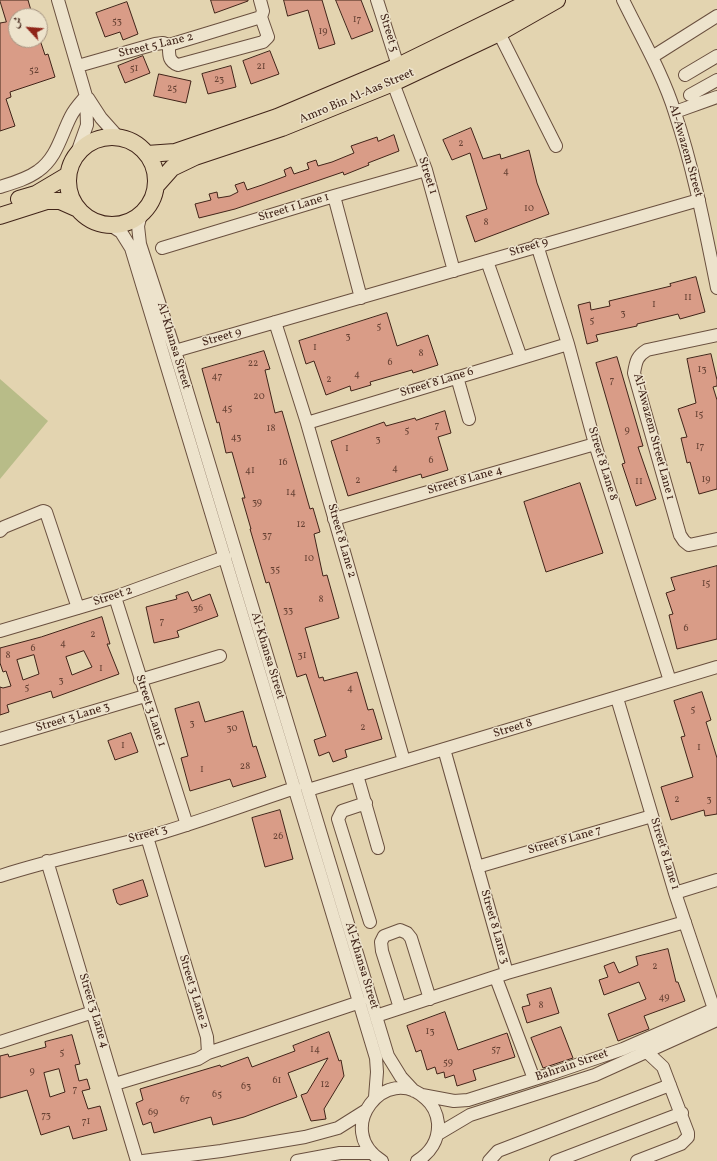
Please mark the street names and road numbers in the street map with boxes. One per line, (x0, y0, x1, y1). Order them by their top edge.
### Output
street label: Street 5 (375, 12, 401, 54)
street label: Street 5 Lane 2 (117, 30, 195, 62)
street label: Amro Bin Al-Aas Street (297, 66, 417, 128)
street label: Al-Awazem Street (665, 103, 705, 199)
street label: Street 1 (414, 155, 440, 197)
street label: Street 1 Lane 1 (257, 190, 331, 226)
street label: Street 9 (508, 235, 550, 261)
street label: Al-Khansa Street (153, 301, 193, 391)
street label: Street 9 (201, 326, 243, 350)
street label: Street 8 Lane 6 (398, 365, 476, 401)
street label: Al-Awazem Street Lane 1 (629, 372, 677, 502)
street label: Street 8 Lane 8 (584, 425, 620, 503)
street label: Street 8 Lane 4 (426, 463, 504, 499)
street label: Street 8 Lane 2 (324, 502, 358, 580)
street label: Street 2 (92, 584, 134, 610)
street label: Al-Khansa Street (247, 611, 287, 701)
street label: Street 3 Lane 1 (132, 673, 168, 749)
street label: Street 3 Lane 3 (34, 700, 112, 736)
street label: Street 8 (492, 716, 534, 742)
street label: Street 8 Lane 1 (646, 816, 682, 892)
street label: Street 3 (127, 823, 169, 847)
street label: Street 8 Lane 7 (526, 824, 604, 858)
street label: Street 8 Lane 3 (477, 888, 511, 966)
street label: Al-Khansa Street (341, 921, 381, 1011)
street label: Street 3 Lane 2 (175, 953, 211, 1031)
street label: Street 3 Lane 4 (75, 972, 111, 1050)
street label: Bahrain Street (534, 1047, 610, 1085)

